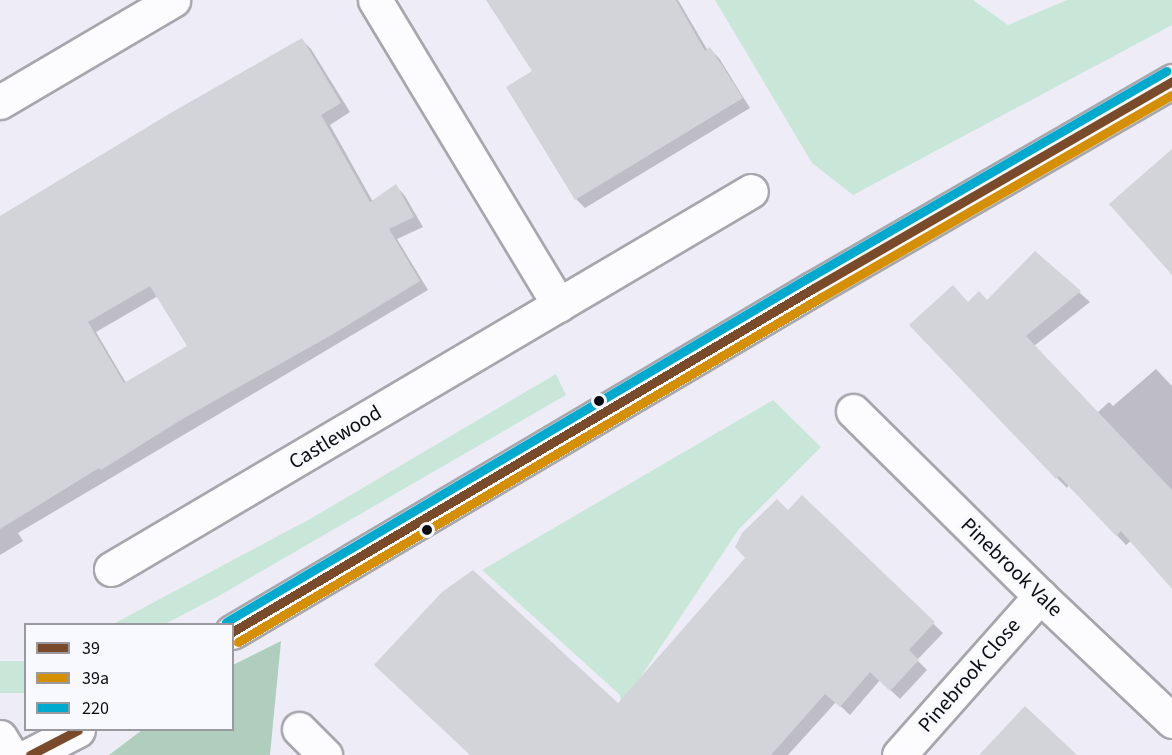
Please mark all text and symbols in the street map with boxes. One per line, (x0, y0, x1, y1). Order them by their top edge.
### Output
unlabelled marker (593, 395, 605, 407)
street label: Castlewood (284, 400, 386, 474)
street label: Pinebrook Vale (956, 512, 1068, 622)
unlabelled marker (421, 524, 433, 536)
street label: Pinebrook Close (913, 613, 1025, 737)
legend (24, 623, 234, 731)
text: 39 (82, 636, 100, 661)
text: 39a (82, 666, 109, 691)
text: 220 (82, 696, 109, 721)

